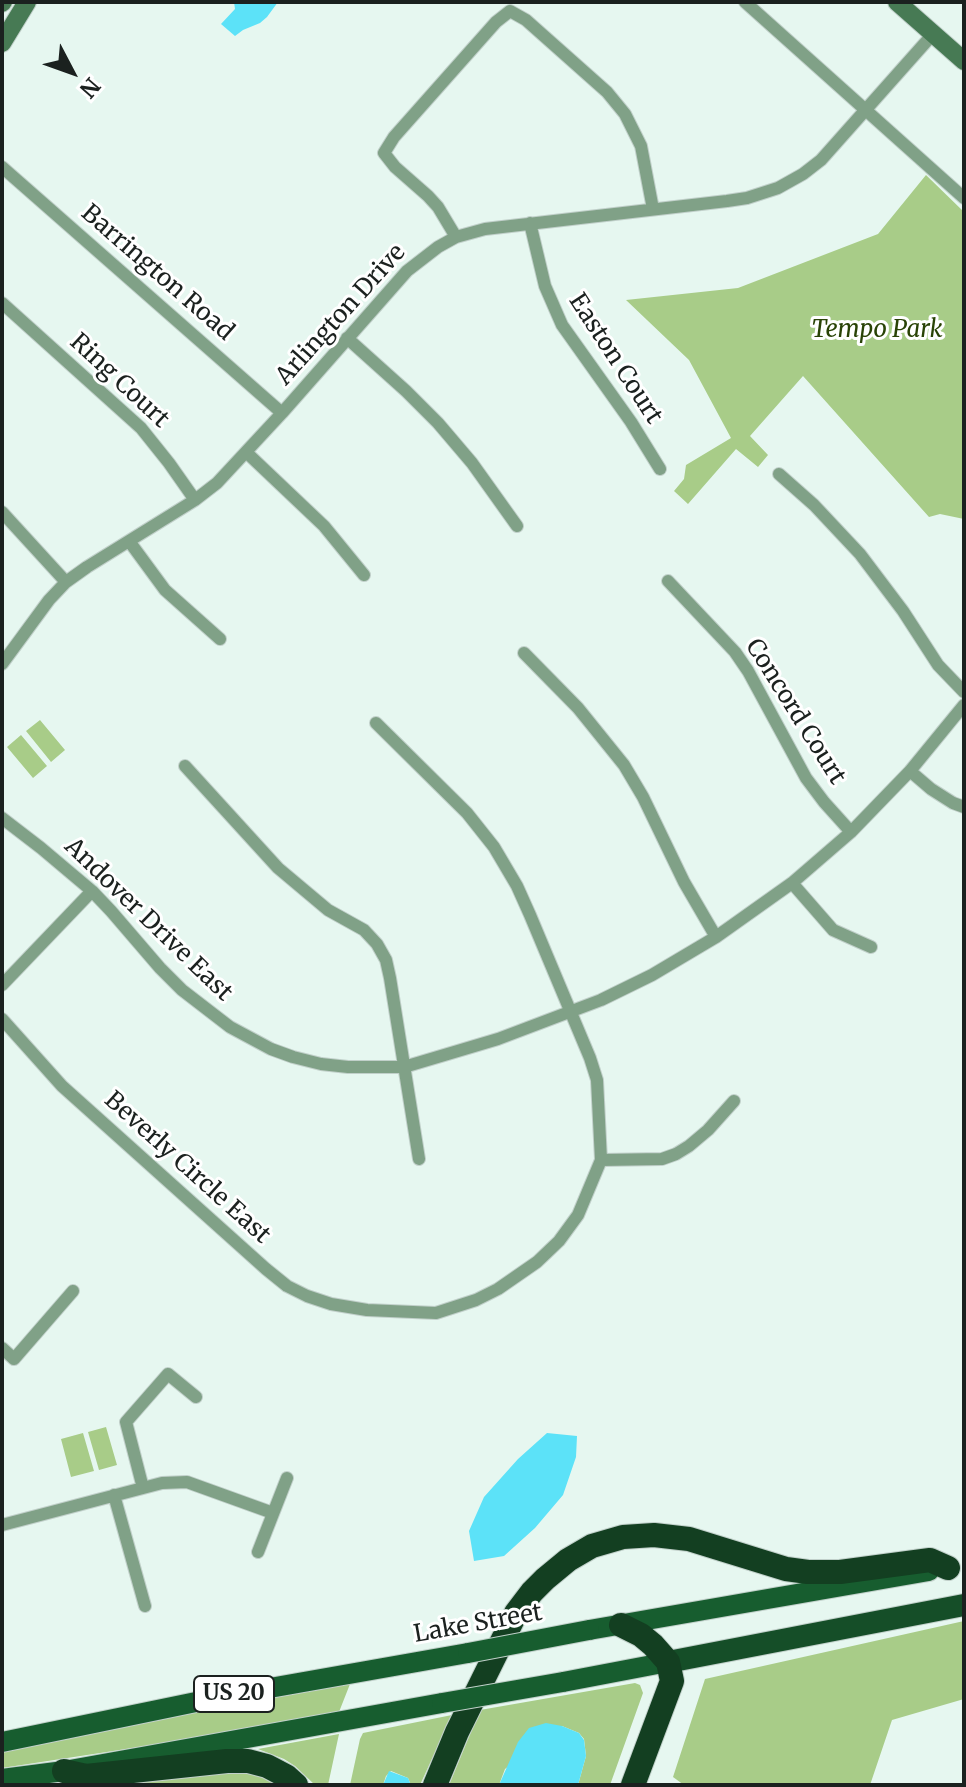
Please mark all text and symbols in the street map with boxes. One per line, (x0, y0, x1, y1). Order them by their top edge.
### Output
north arrow (32, 32, 112, 112)
text: N (74, 72, 106, 103)
street label: Barrington Road (75, 199, 239, 347)
street label: Arlington Drive (270, 239, 412, 391)
street label: Easton Court (562, 288, 668, 430)
park label: Tempo Park (811, 316, 943, 344)
street label: Ring Court (64, 328, 174, 434)
street label: Concord Court (739, 634, 851, 790)
street label: Andover Drive East (58, 833, 238, 1007)
street label: Beverly Circle East (98, 1086, 276, 1250)
street label: Lake Street (411, 1599, 545, 1649)
road number: US 20 (194, 1676, 274, 1712)

